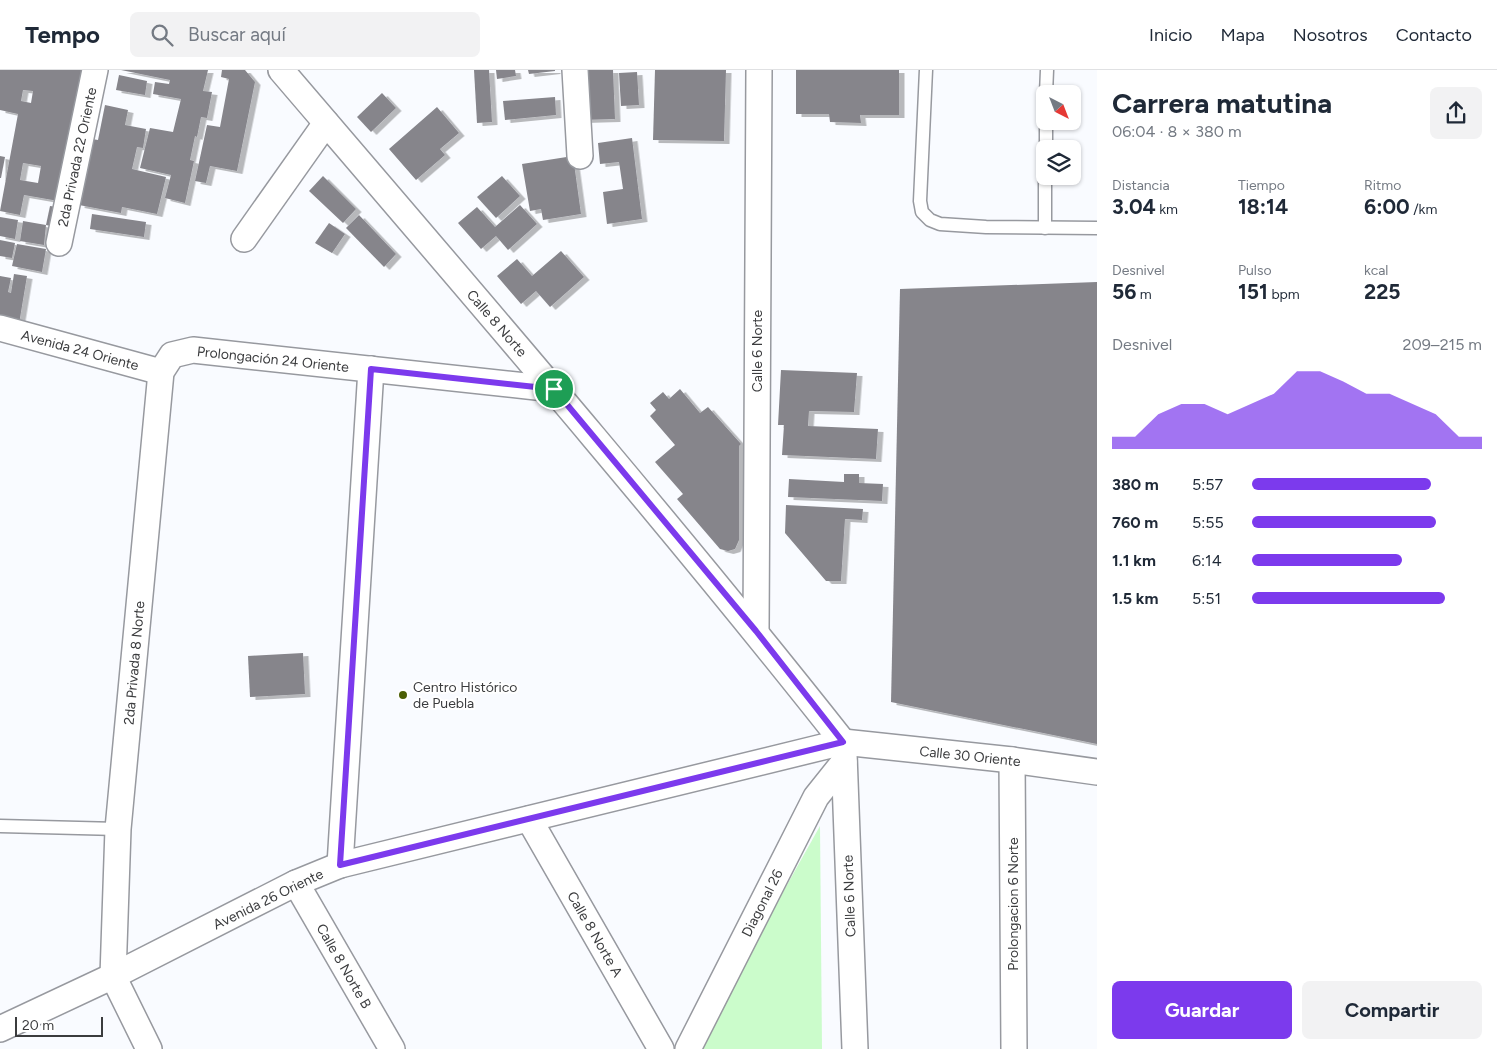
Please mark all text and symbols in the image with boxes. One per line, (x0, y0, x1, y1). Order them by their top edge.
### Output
search box (130, 12, 480, 57)
text: Tempo (25, 20, 100, 49)
icon: search (148, 21, 176, 49)
text: Buscar aquí (188, 23, 286, 46)
text: Inicio (1149, 24, 1193, 46)
text: Mapa (1221, 24, 1265, 46)
text: Nosotros (1293, 24, 1368, 46)
text: Contacto (1396, 24, 1472, 46)
north arrow (1036, 85, 1081, 130)
map controls (1036, 85, 1081, 185)
street label: 2da Privada 22 Oriente (54, 86, 101, 228)
text: Carrera matutina (1112, 86, 1332, 120)
button: share (1430, 87, 1482, 139)
text: 06:04 · 8 × 380 m (1112, 122, 1242, 141)
button: layers (1036, 140, 1081, 185)
text: Distancia (1112, 177, 1170, 194)
text: Tiempo (1238, 177, 1285, 194)
text: Ritmo (1364, 177, 1401, 194)
text: 3.04 (1112, 194, 1156, 219)
text: 18:14 (1238, 194, 1288, 219)
text: 6:00 (1364, 194, 1410, 219)
text: km (1156, 201, 1178, 218)
text: /km (1410, 201, 1437, 218)
text: Desnivel (1112, 262, 1165, 279)
text: Pulso (1238, 262, 1272, 279)
text: kcal (1364, 262, 1388, 279)
text: 56 (1112, 279, 1136, 304)
text: 151 (1238, 279, 1268, 304)
text: 225 (1364, 279, 1401, 304)
street label: Calle 8 Norte (463, 286, 531, 361)
text: m (1136, 286, 1152, 303)
text: bpm (1268, 286, 1300, 303)
street label: Calle 6 Norte (749, 309, 766, 392)
street label: Avenida 24 Oriente (19, 327, 141, 374)
text: Desnivel (1112, 335, 1172, 354)
text: 209–215 m (1403, 335, 1482, 354)
street label: Prolongación 24 Oriente (196, 343, 350, 376)
pin (533, 368, 575, 410)
icon: arrive (540, 375, 568, 403)
text: 380 m (1112, 475, 1159, 494)
text: 5:57 (1192, 475, 1223, 494)
text: 760 m (1112, 513, 1158, 532)
text: 5:55 (1192, 513, 1224, 532)
text: 1.1 km (1112, 551, 1156, 570)
text: 6:14 (1192, 551, 1222, 570)
text: 1.5 km (1112, 589, 1158, 608)
text: 5:51 (1192, 589, 1221, 608)
street label: 2da Privada 8 Norte (121, 600, 148, 726)
place label: Centro Histórico de Puebla (413, 679, 518, 712)
marker: Centro Histórico de Puebla (397, 689, 409, 701)
street label: Calle 30 Oriente (918, 743, 1022, 770)
street label: Prolongacion 6 Norte (1005, 837, 1022, 971)
street label: Calle 6 Norte (840, 854, 859, 937)
street label: Avenida 26 Oriente (210, 865, 326, 933)
street label: Diagonal 26 (738, 867, 787, 940)
street label: Calle 8 Norte A (563, 888, 626, 981)
street label: Calle 8 Norte B (312, 921, 375, 1012)
button: Guardar (1112, 981, 1292, 1039)
button: Compartir (1302, 981, 1482, 1039)
scale bar (15, 1014, 102, 1037)
text: 20 m (22, 1017, 54, 1034)

